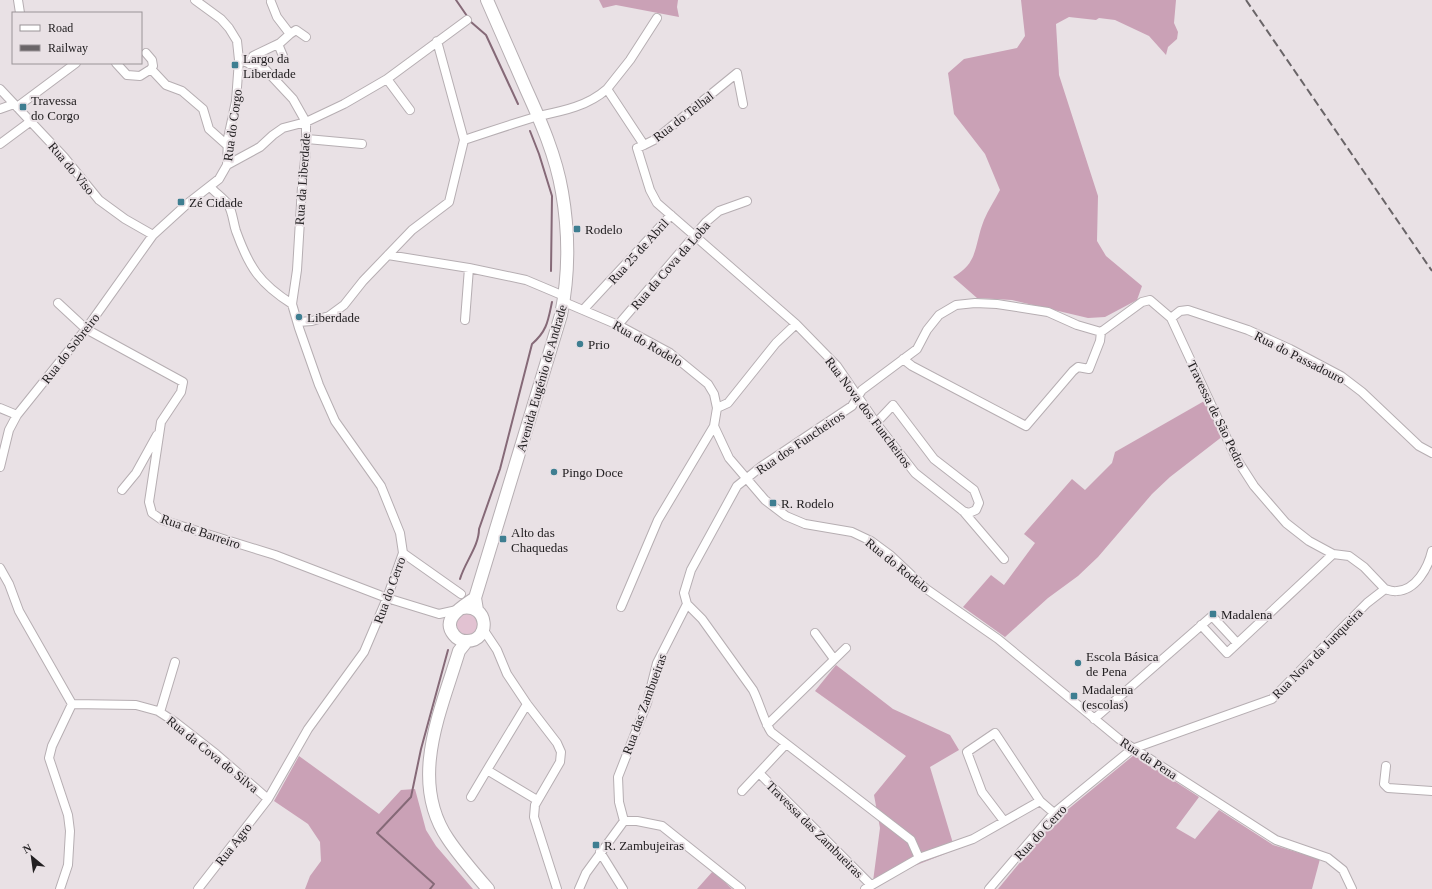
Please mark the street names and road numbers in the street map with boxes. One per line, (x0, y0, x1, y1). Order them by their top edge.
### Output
street label: Rua do Corgo (220, 88, 245, 162)
street label: Rua do Telhal (650, 88, 717, 145)
street label: Rua da Liberdade (292, 132, 313, 226)
street label: Rua do Viso (45, 139, 98, 198)
street label: Rua 25 de Abril (605, 215, 672, 287)
street label: Rua da Cova da Loba (628, 218, 713, 313)
street label: Avenida Eugénio de Andrade (513, 303, 570, 453)
street label: Rua do Sobreiro (38, 310, 103, 387)
street label: Rua do Rodelo (610, 317, 685, 369)
street label: Rua do Passadouro (1252, 328, 1348, 387)
street label: Rua Nova dos Funcheiros (822, 354, 915, 471)
street label: Travessa de São Pedro (1184, 358, 1249, 470)
street label: Rua dos Funcheiros (753, 407, 847, 478)
street label: Rua de Barreiro (159, 511, 243, 552)
street label: Rua do Rodelo (863, 535, 933, 596)
street label: Rua do Cerro (370, 555, 408, 626)
street label: Rua Nova da Junqueira (1269, 605, 1366, 702)
street label: Rua das Zambueiras (619, 652, 670, 757)
street label: Rua da Cova do Silva (164, 713, 262, 796)
street label: Rua da Pena (1117, 734, 1180, 783)
street label: Travessa das Zambueiras (763, 778, 866, 881)
street label: Rua do Cerro (1011, 802, 1070, 863)
street label: Rua Agro (212, 820, 255, 869)

